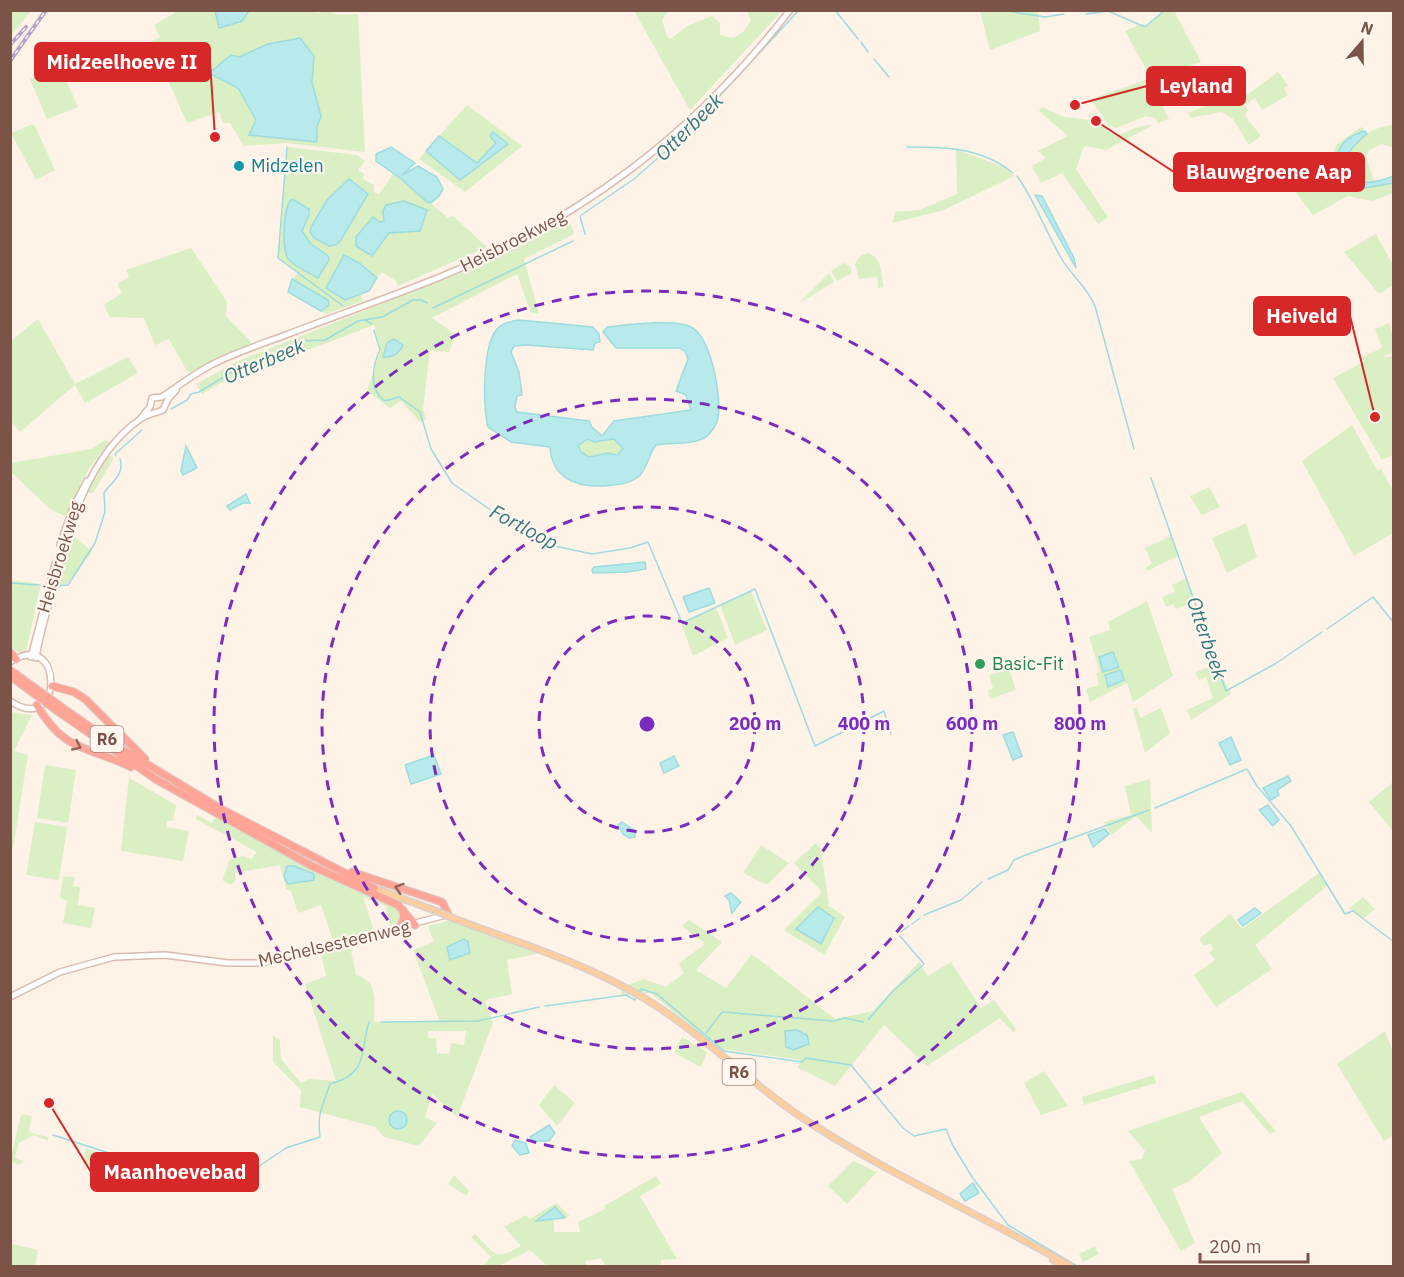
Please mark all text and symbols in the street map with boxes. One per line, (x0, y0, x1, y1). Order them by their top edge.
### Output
north arrow (1332, 12, 1392, 72)
text: N (1358, 17, 1376, 39)
callout: Midzeelhoeve II (35, 43, 210, 81)
text: Midzeelhoeve II (47, 48, 198, 75)
callout: Leyland (1147, 67, 1245, 105)
text: Leyland (1159, 72, 1233, 99)
water label: Otterbeek (649, 86, 729, 167)
callout: Blauwgroene Aap (1174, 153, 1364, 191)
place label: Midzelen (251, 154, 324, 177)
text: Blauwgroene Aap (1186, 158, 1352, 185)
marker: Midzelen (232, 159, 246, 173)
street label: Heisbroekweg (456, 204, 570, 277)
callout: Heiveld (1254, 297, 1350, 335)
text: Heiveld (1266, 302, 1338, 329)
water label: Otterbeek (219, 331, 309, 390)
water label: Fortloop (485, 497, 563, 556)
street label: Heisbroekweg (32, 498, 88, 615)
water label: Otterbeek (1181, 593, 1234, 683)
place label: Basic-Fit (992, 652, 1064, 675)
marker: Basic-Fit (973, 657, 987, 671)
text: 200 m (729, 712, 781, 735)
text: 400 m (838, 712, 890, 735)
text: 600 m (946, 712, 998, 735)
text: 800 m (1054, 712, 1106, 735)
centre of rings (637, 714, 657, 734)
road number: R6 (90, 726, 124, 752)
one-way arrow (70, 738, 81, 750)
one-way arrow (394, 883, 405, 895)
street label: Mechelsesteenweg (256, 915, 413, 972)
road number: R6 (722, 1059, 756, 1085)
callout: Maanhoevebad (91, 1153, 258, 1191)
text: Maanhoevebad (104, 1158, 246, 1185)
scale bar (1200, 1226, 1308, 1264)
text: 200 m (1209, 1235, 1261, 1258)

